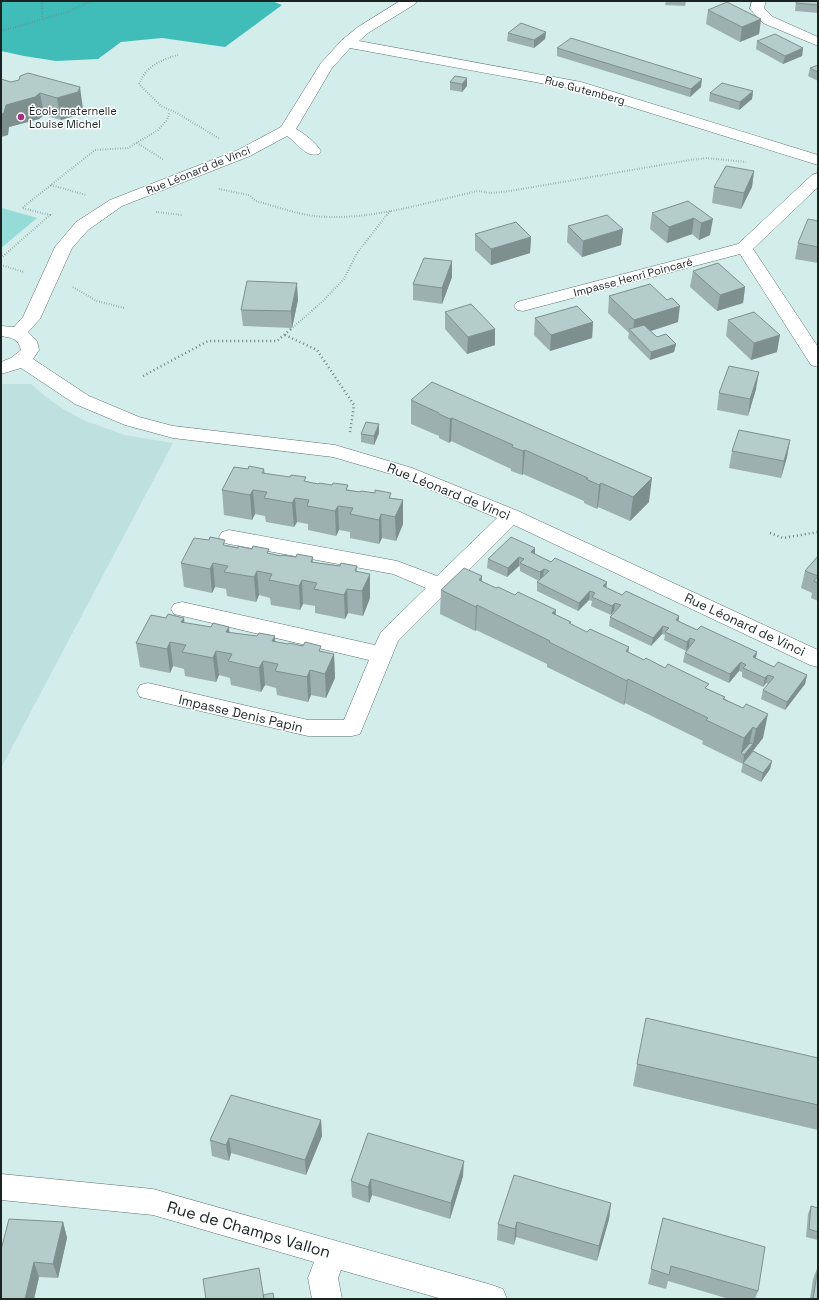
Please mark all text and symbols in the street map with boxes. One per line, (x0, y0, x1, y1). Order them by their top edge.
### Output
street label: Rue Gutemberg (543, 73, 627, 107)
place label: École maternelle Louise Michel (29, 104, 117, 131)
marker: École maternelle Louise Michel (16, 112, 26, 122)
street label: Rue Léonard de Vinci (144, 143, 252, 197)
street label: Impasse Henri Poincaré (572, 254, 694, 300)
street label: Rue Léonard de Vinci (385, 459, 513, 524)
street label: Rue Léonard de Vinci (682, 589, 808, 660)
street label: Impasse Denis Papin (177, 691, 305, 736)
street label: Rue de Champs Vallon (165, 1196, 333, 1263)

